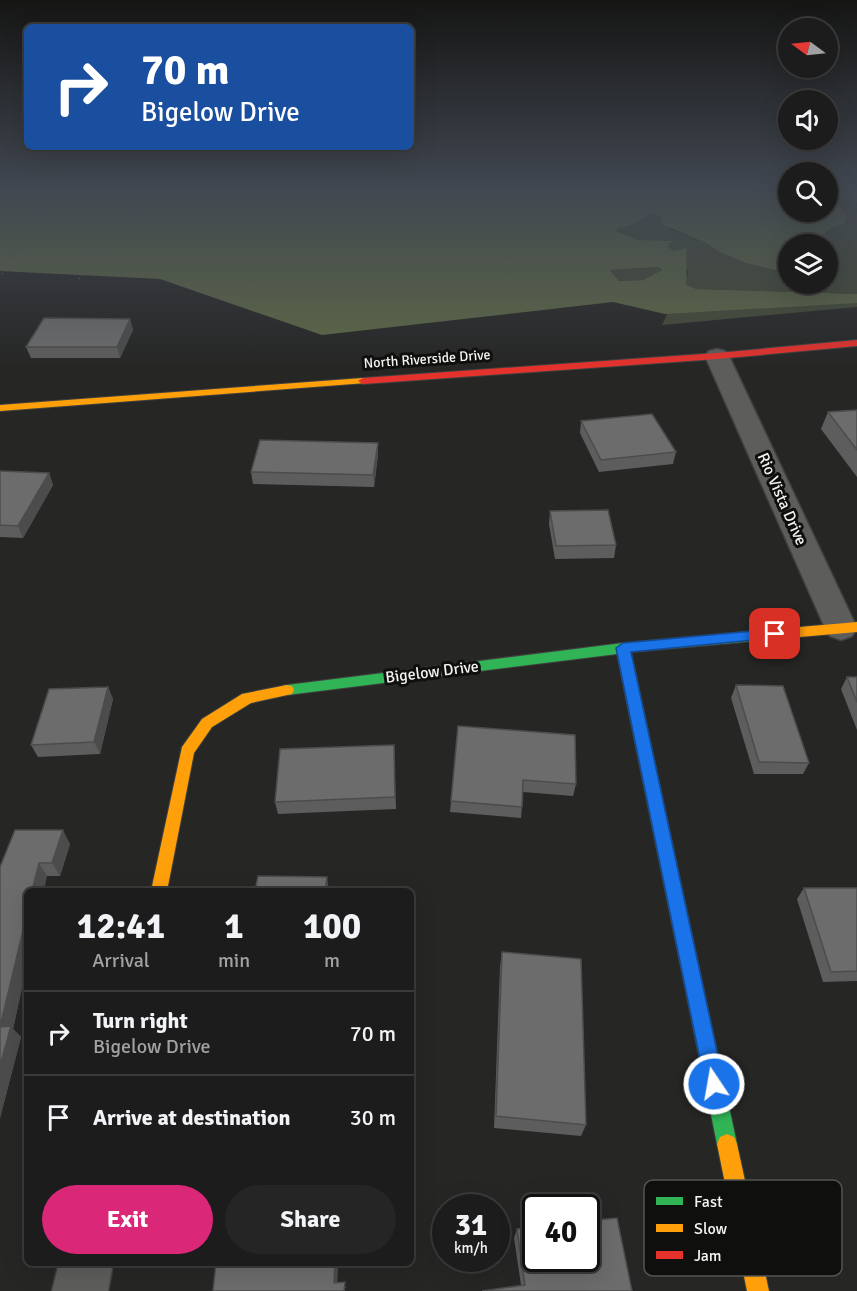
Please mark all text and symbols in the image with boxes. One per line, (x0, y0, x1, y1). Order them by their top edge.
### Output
north arrow (778, 18, 838, 78)
map controls (778, 18, 838, 294)
text: 70 m (141, 45, 230, 96)
icon: right (42, 48, 120, 126)
button: sound (778, 90, 838, 150)
text: Bigelow Drive (141, 96, 300, 129)
button: search (778, 162, 838, 222)
button: layers (778, 234, 838, 294)
street label: North Riverside Drive (363, 346, 491, 372)
street label: Rio Vista Drive (753, 450, 811, 548)
pin (749, 608, 800, 659)
icon: arrive (758, 617, 791, 650)
street label: Bigelow Drive (384, 656, 480, 688)
text: 12:41 (77, 904, 165, 949)
text: 1 (224, 904, 244, 949)
text: 100 (303, 904, 361, 949)
text: Arrival (92, 948, 150, 973)
text: min (218, 948, 250, 973)
text: m (324, 948, 340, 973)
text: Turn right (93, 1007, 188, 1034)
icon: right (42, 1017, 75, 1050)
text: 70 m (350, 1020, 396, 1047)
text: Bigelow Drive (93, 1034, 211, 1059)
position arrow (682, 1052, 746, 1116)
icon: arrive (42, 1101, 75, 1134)
text: Arrive at destination (93, 1104, 290, 1131)
text: 30 m (350, 1104, 396, 1131)
legend (644, 1180, 842, 1276)
button: Exit (42, 1185, 213, 1254)
button: Share (225, 1185, 396, 1254)
text: Fast (694, 1192, 723, 1212)
speed limit sign: 40 (522, 1194, 600, 1272)
text: 31 (455, 1207, 487, 1244)
text: Slow (694, 1219, 728, 1239)
text: km/h (454, 1239, 488, 1257)
text: Jam (694, 1246, 722, 1266)

